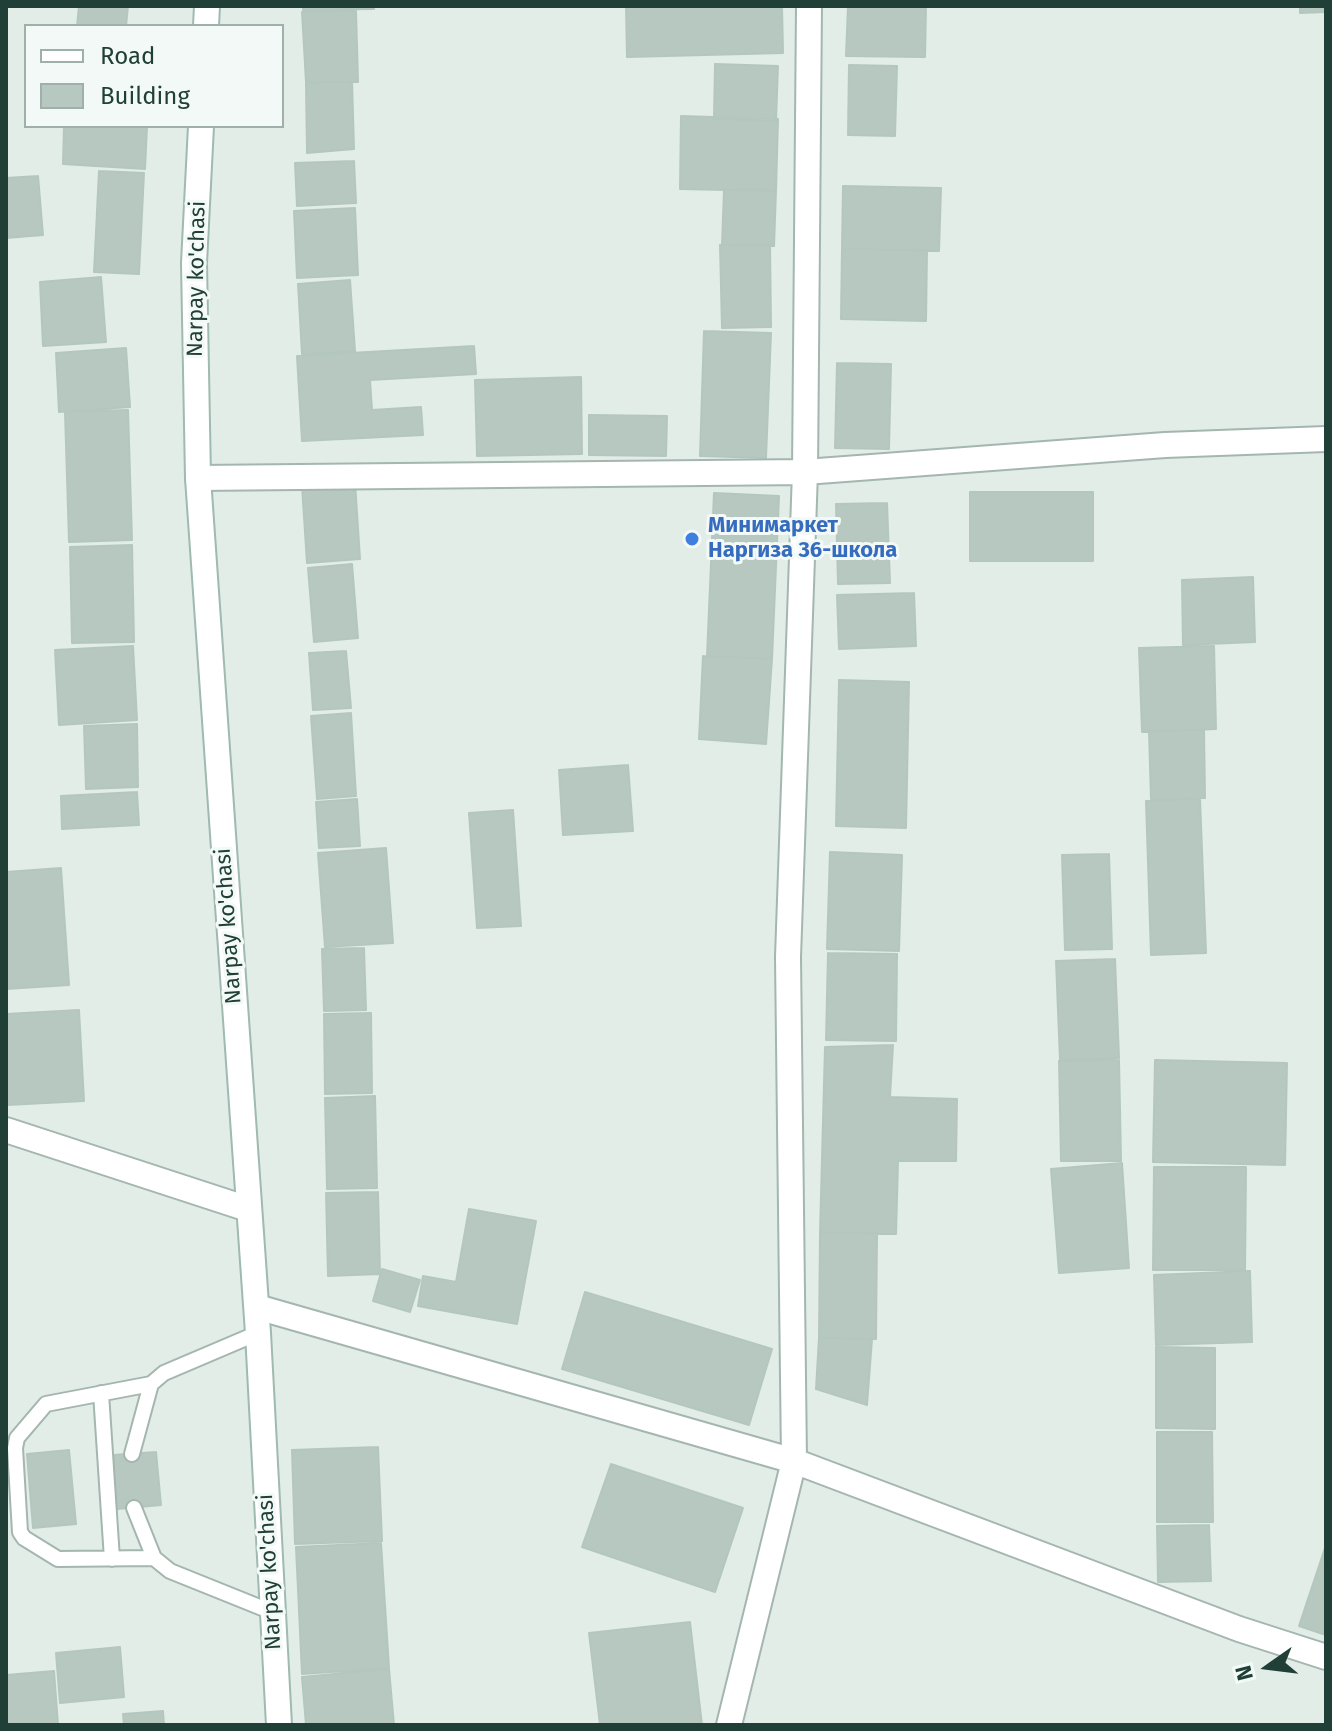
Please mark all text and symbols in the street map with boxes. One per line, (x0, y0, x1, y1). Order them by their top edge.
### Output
legend (24, 24, 284, 128)
text: Road (100, 42, 155, 70)
text: Building (100, 82, 190, 110)
street label: Narpay ko'chasi (182, 201, 212, 357)
place label: Минимаркет Наргиза 36-школа (708, 513, 897, 564)
marker: Минимаркет Наргиза 36-школа (683, 530, 701, 548)
street label: Narpay ko'chasi (210, 847, 248, 1005)
street label: Narpay ko'chasi (253, 1493, 287, 1651)
north arrow (1228, 1627, 1308, 1707)
text: N (1229, 1663, 1259, 1683)

